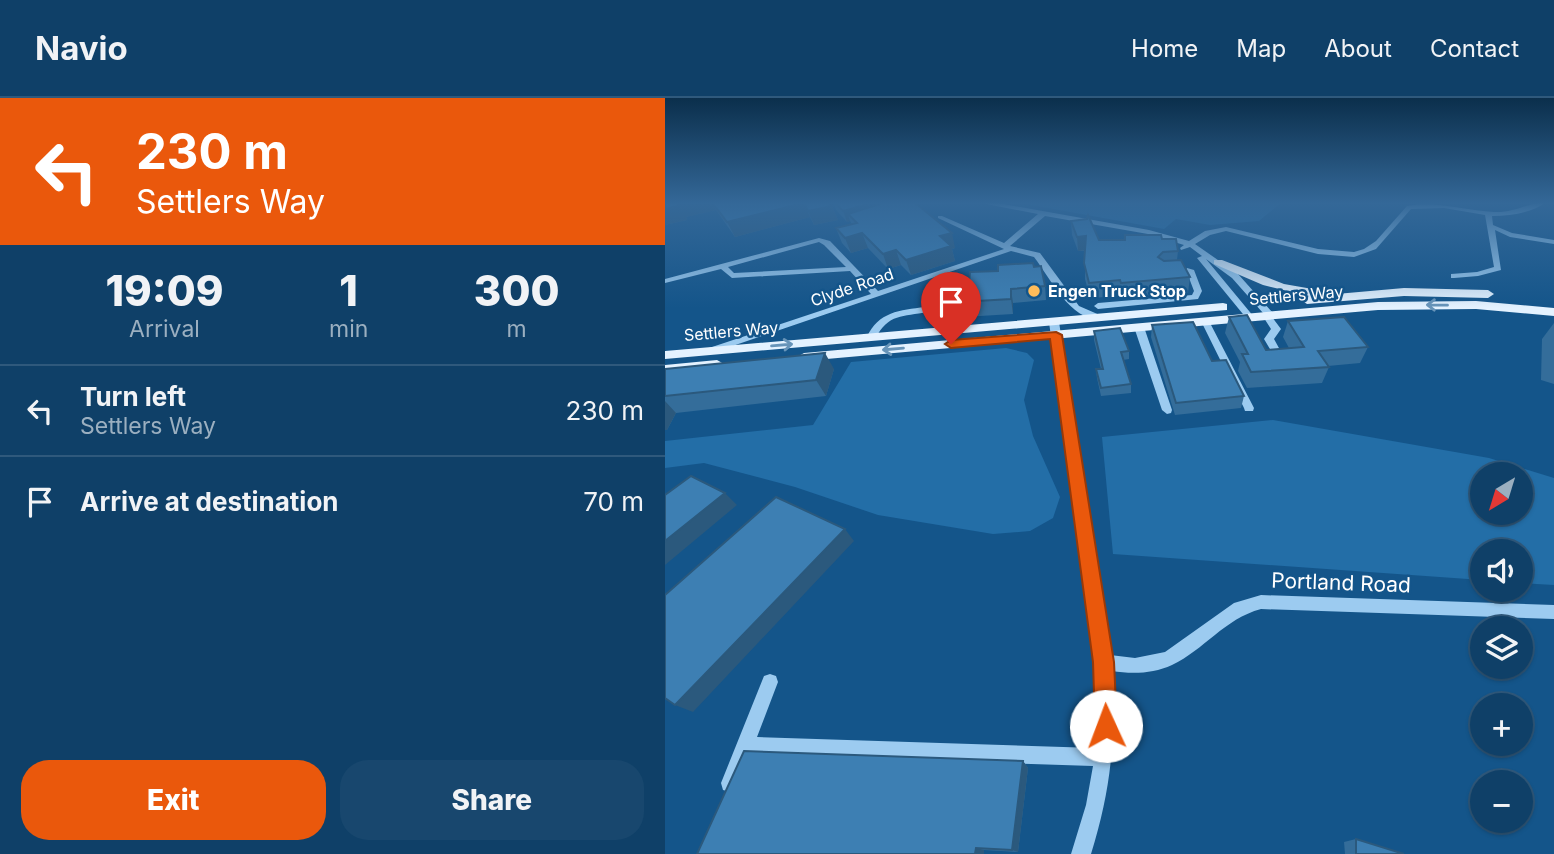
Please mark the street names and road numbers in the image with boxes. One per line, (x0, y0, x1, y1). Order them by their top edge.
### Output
street label: Clyde Road (808, 263, 896, 311)
street label: Settlers Way (1248, 281, 1344, 309)
street label: Settlers Way (683, 317, 779, 345)
street label: Portland Road (1271, 568, 1411, 597)

